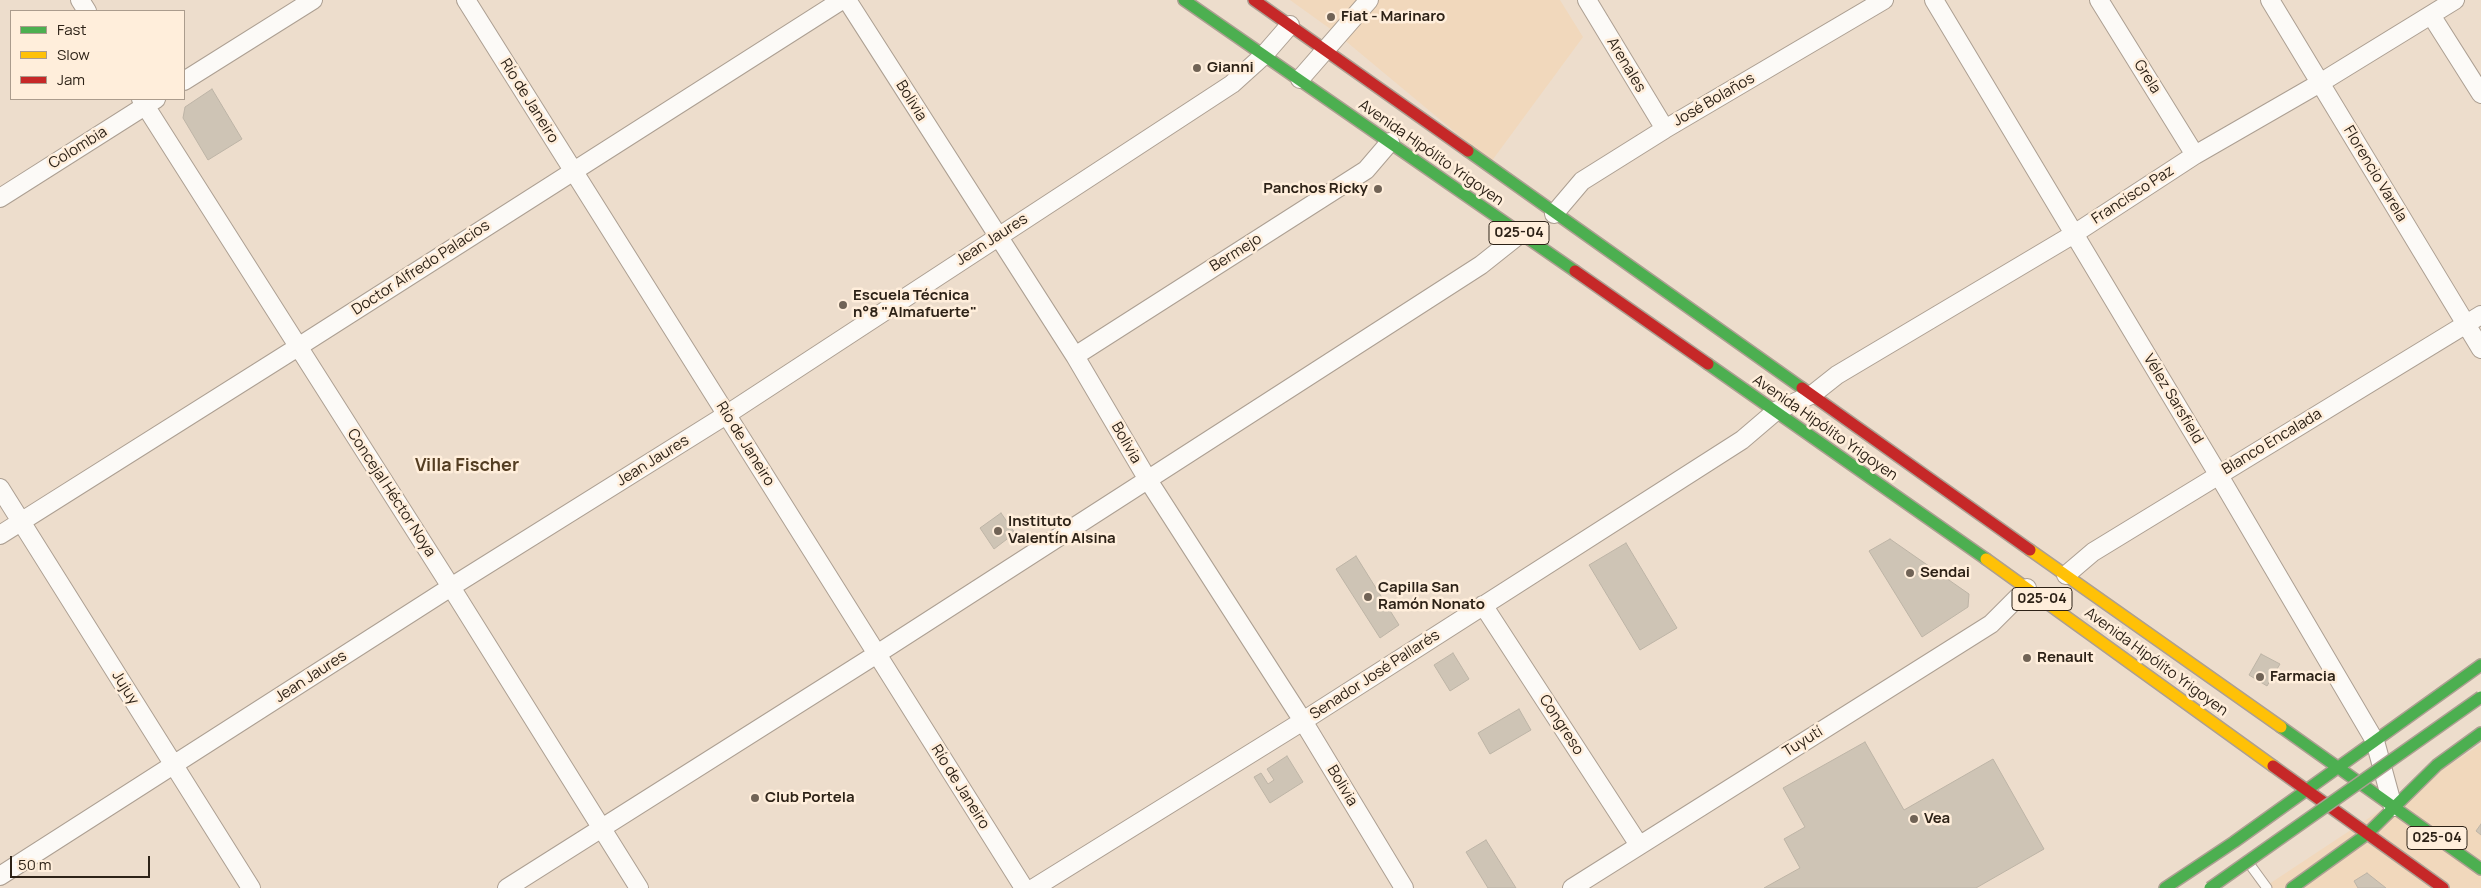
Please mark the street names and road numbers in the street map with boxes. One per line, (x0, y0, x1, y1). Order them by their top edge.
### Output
street label: Arenales (1603, 34, 1649, 96)
street label: Río de Janeiro (496, 56, 562, 146)
street label: Grela (2130, 57, 2164, 97)
street label: José Bolaños (1670, 69, 1758, 131)
street label: Bolivia (892, 77, 930, 125)
street label: Avenida Hipólito Yrigoyen (1355, 96, 1507, 210)
street label: Colombia (45, 123, 111, 173)
street label: Florencio Varela (2339, 123, 2411, 225)
street label: Francisco Paz (2089, 162, 2177, 228)
street label: Jean Jaures (953, 210, 1031, 270)
street label: Doctor Alfredo Palacios (349, 217, 493, 319)
road number: 025-04 (1489, 222, 1549, 244)
street label: Bermejo (1207, 230, 1265, 276)
street label: Vélez Sarsfield (2139, 351, 2207, 447)
street label: Avenida Hipólito Yrigoyen (1749, 371, 1901, 485)
street label: Río de Janeiro (712, 399, 778, 489)
street label: Blanco Encalada (2219, 405, 2325, 479)
street label: Bolivia (1107, 419, 1145, 467)
street label: Concejal Héctor Noya (343, 426, 439, 560)
street label: Jean Jaures (614, 432, 692, 490)
road number: 025-04 (2012, 588, 2072, 610)
street label: Avenida Hipólito Yrigoyen (2081, 604, 2231, 720)
street label: Senador José Pallarés (1307, 626, 1443, 724)
street label: Jean Jaures (272, 647, 350, 707)
street label: Jujuy (108, 668, 142, 708)
street label: Congreso (1535, 692, 1587, 758)
street label: Tuyutí (1780, 723, 1826, 761)
street label: Río de Janeiro (927, 742, 993, 832)
street label: Bolivia (1323, 762, 1361, 810)
road number: 025-04 (2407, 826, 2467, 850)

